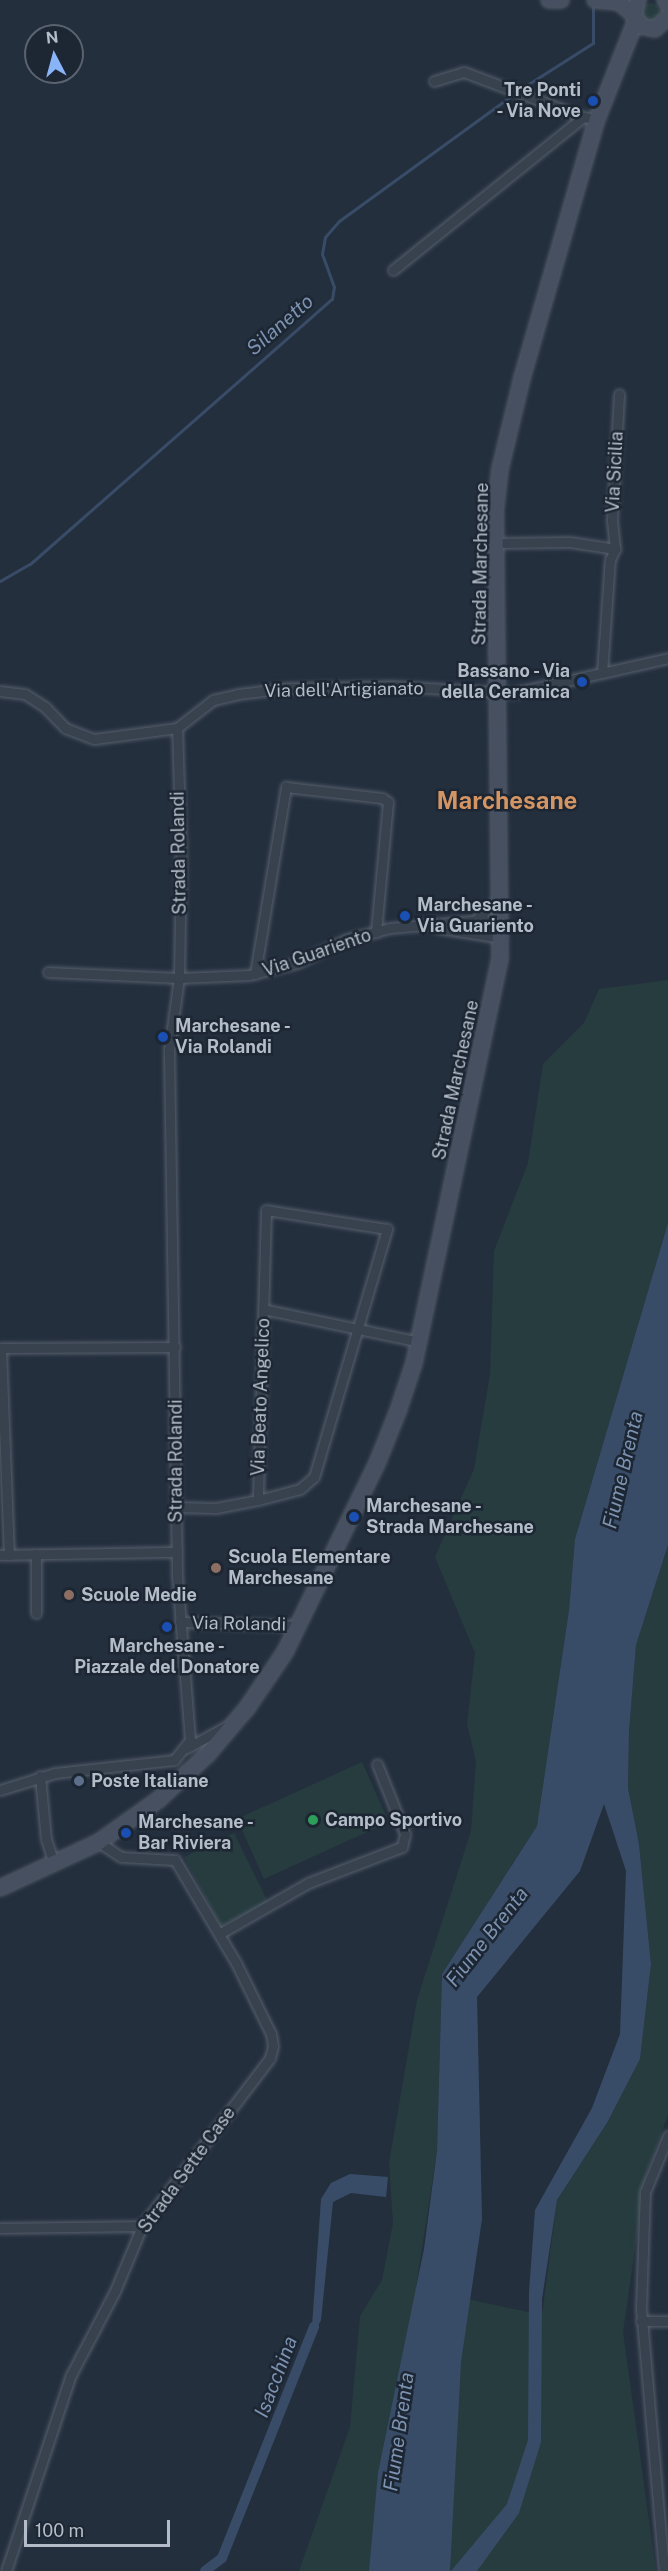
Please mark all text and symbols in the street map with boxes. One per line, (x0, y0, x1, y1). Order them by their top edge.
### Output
north arrow (24, 24, 84, 84)
text: N (45, 27, 59, 48)
place label: Tre Ponti - Via Nove (495, 80, 581, 122)
marker: Tre Ponti - Via Nove (586, 94, 600, 108)
water label: Silanetto (242, 289, 318, 361)
street label: Via Sicilia (602, 431, 628, 513)
street label: Strada Marchesane (469, 482, 493, 646)
place label: Bassano - Via della Ceramica (441, 661, 570, 704)
marker: Bassano - Via della Ceramica (575, 675, 589, 689)
street label: Via dell'Artigianato (264, 678, 424, 702)
district label: Marchesane (437, 787, 577, 815)
street label: Strada Rolandi (167, 791, 191, 915)
place label: Marchesane - Via Guariento (417, 895, 534, 938)
marker: Marchesane - Via Guariento (398, 909, 412, 923)
street label: Via Guariento (260, 924, 374, 982)
street label: Strada Marchesane (428, 998, 484, 1162)
place label: Marchesane - Via Rolandi (175, 1016, 292, 1058)
marker: Marchesane - Via Rolandi (156, 1030, 170, 1044)
street label: Via Beato Angelico (247, 1318, 275, 1476)
street label: Strada Rolandi (165, 1399, 187, 1523)
water label: Fiume Brenta (598, 1409, 648, 1531)
place label: Marchesane - Strada Marchesane (366, 1496, 534, 1538)
marker: Marchesane - Strada Marchesane (347, 1510, 361, 1524)
place label: Scuola Elementare Marchesane (228, 1547, 391, 1590)
marker: Scuola Elementare Marchesane (209, 1561, 223, 1575)
place label: Scuole Medie (81, 1584, 197, 1606)
marker: Scuole Medie (62, 1588, 76, 1602)
street label: Via Rolandi (192, 1612, 286, 1636)
marker: Marchesane - Piazzale del Donatore (160, 1620, 174, 1634)
place label: Marchesane - Piazzale del Donatore (74, 1636, 260, 1678)
place label: Poste Italiane (91, 1770, 209, 1792)
marker: Poste Italiane (72, 1774, 86, 1788)
place label: Campo Sportivo (325, 1809, 462, 1831)
place label: Marchesane - Bar Riviera (138, 1812, 255, 1854)
marker: Campo Sportivo (306, 1813, 320, 1827)
marker: Marchesane - Bar Riviera (119, 1826, 133, 1840)
water label: Fiume Brenta (441, 1882, 533, 1992)
street label: Strada Sette Case (134, 2103, 240, 2237)
water label: Isacchina (250, 2333, 302, 2421)
water label: Fiume Brenta (379, 2371, 419, 2493)
scale bar (27, 2508, 172, 2546)
text: 100 m (35, 2520, 84, 2541)

